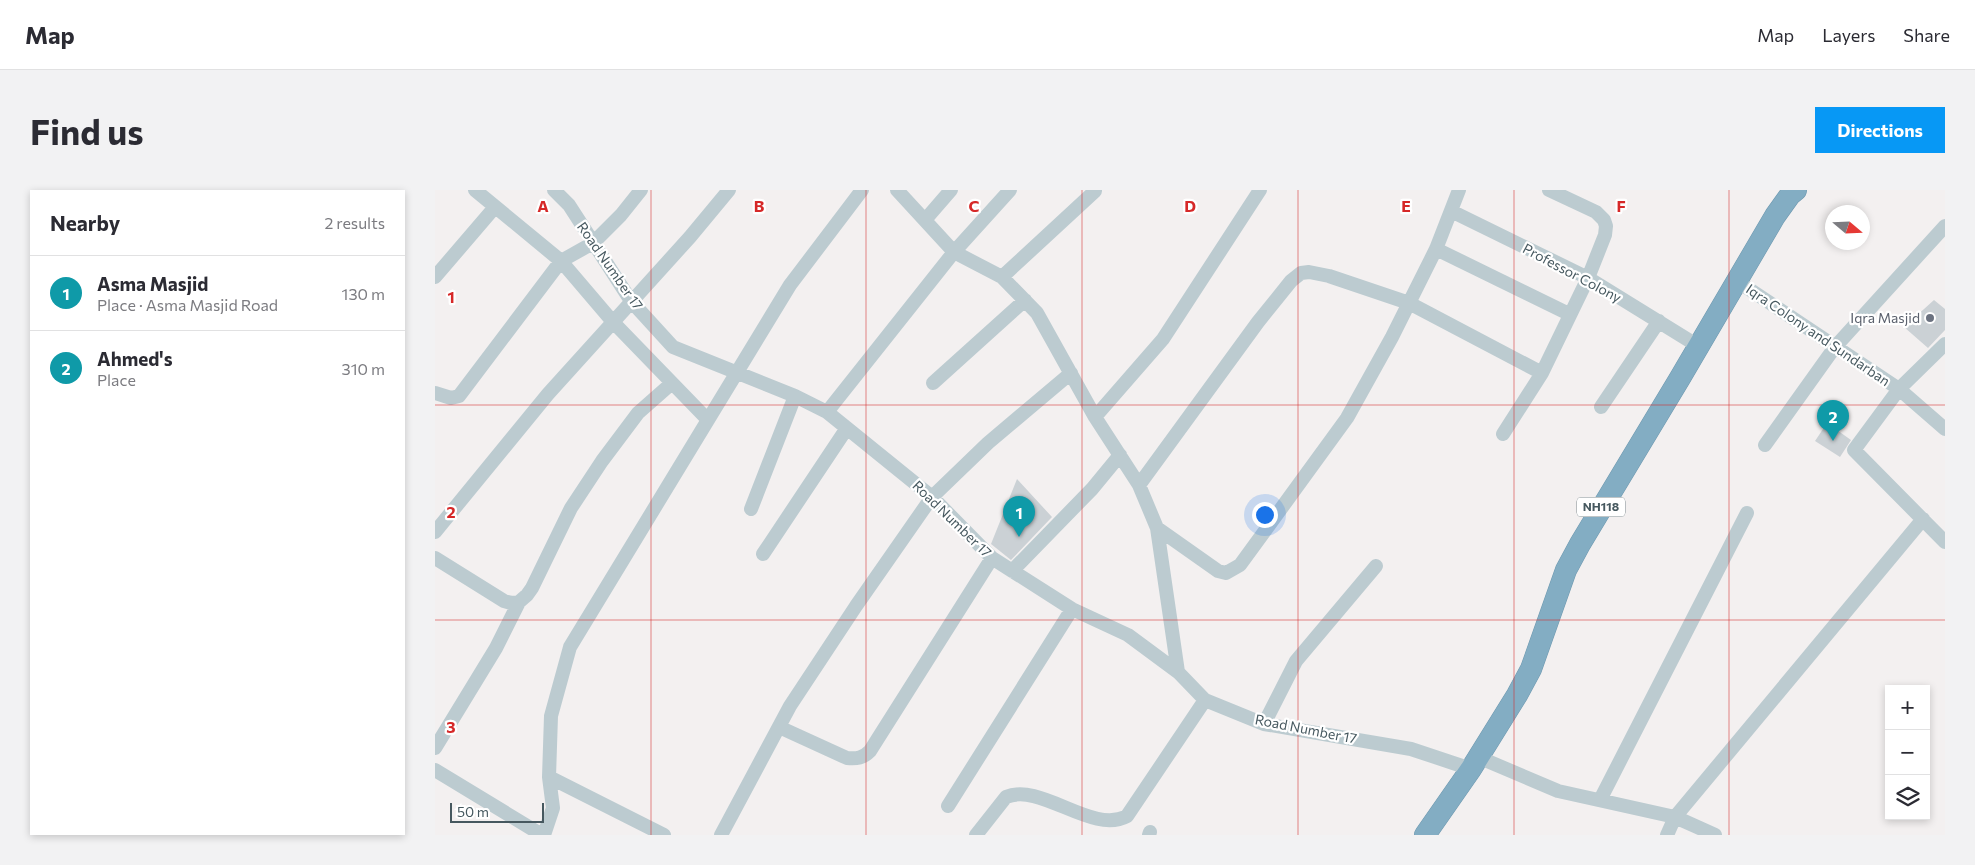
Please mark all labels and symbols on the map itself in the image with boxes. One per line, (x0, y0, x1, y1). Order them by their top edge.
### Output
text: A (537, 196, 549, 215)
text: B (754, 196, 765, 215)
text: C (969, 196, 980, 215)
text: D (1184, 196, 1196, 215)
text: E (1401, 196, 1411, 215)
text: F (1616, 196, 1626, 215)
north arrow (1825, 205, 1870, 250)
street label: Road Number 17 (574, 219, 647, 313)
street label: Professor Colony (1520, 239, 1624, 306)
street label: Iqra Colony and Sundarban (1743, 280, 1894, 389)
text: 1 (447, 287, 455, 306)
place label: Iqra Masjid (1850, 309, 1920, 326)
marker: Iqra Masjid (1924, 312, 1936, 324)
pin: 2 (1817, 400, 1849, 441)
street label: Road Number 17 (909, 477, 995, 561)
pin: 1 (1003, 496, 1035, 537)
road number: NH118 (1577, 498, 1625, 516)
text: 2 (446, 502, 456, 521)
your location (1252, 502, 1278, 528)
street label: Road Number 17 (1254, 710, 1358, 747)
text: 3 (446, 717, 456, 736)
scale bar (450, 800, 544, 823)

